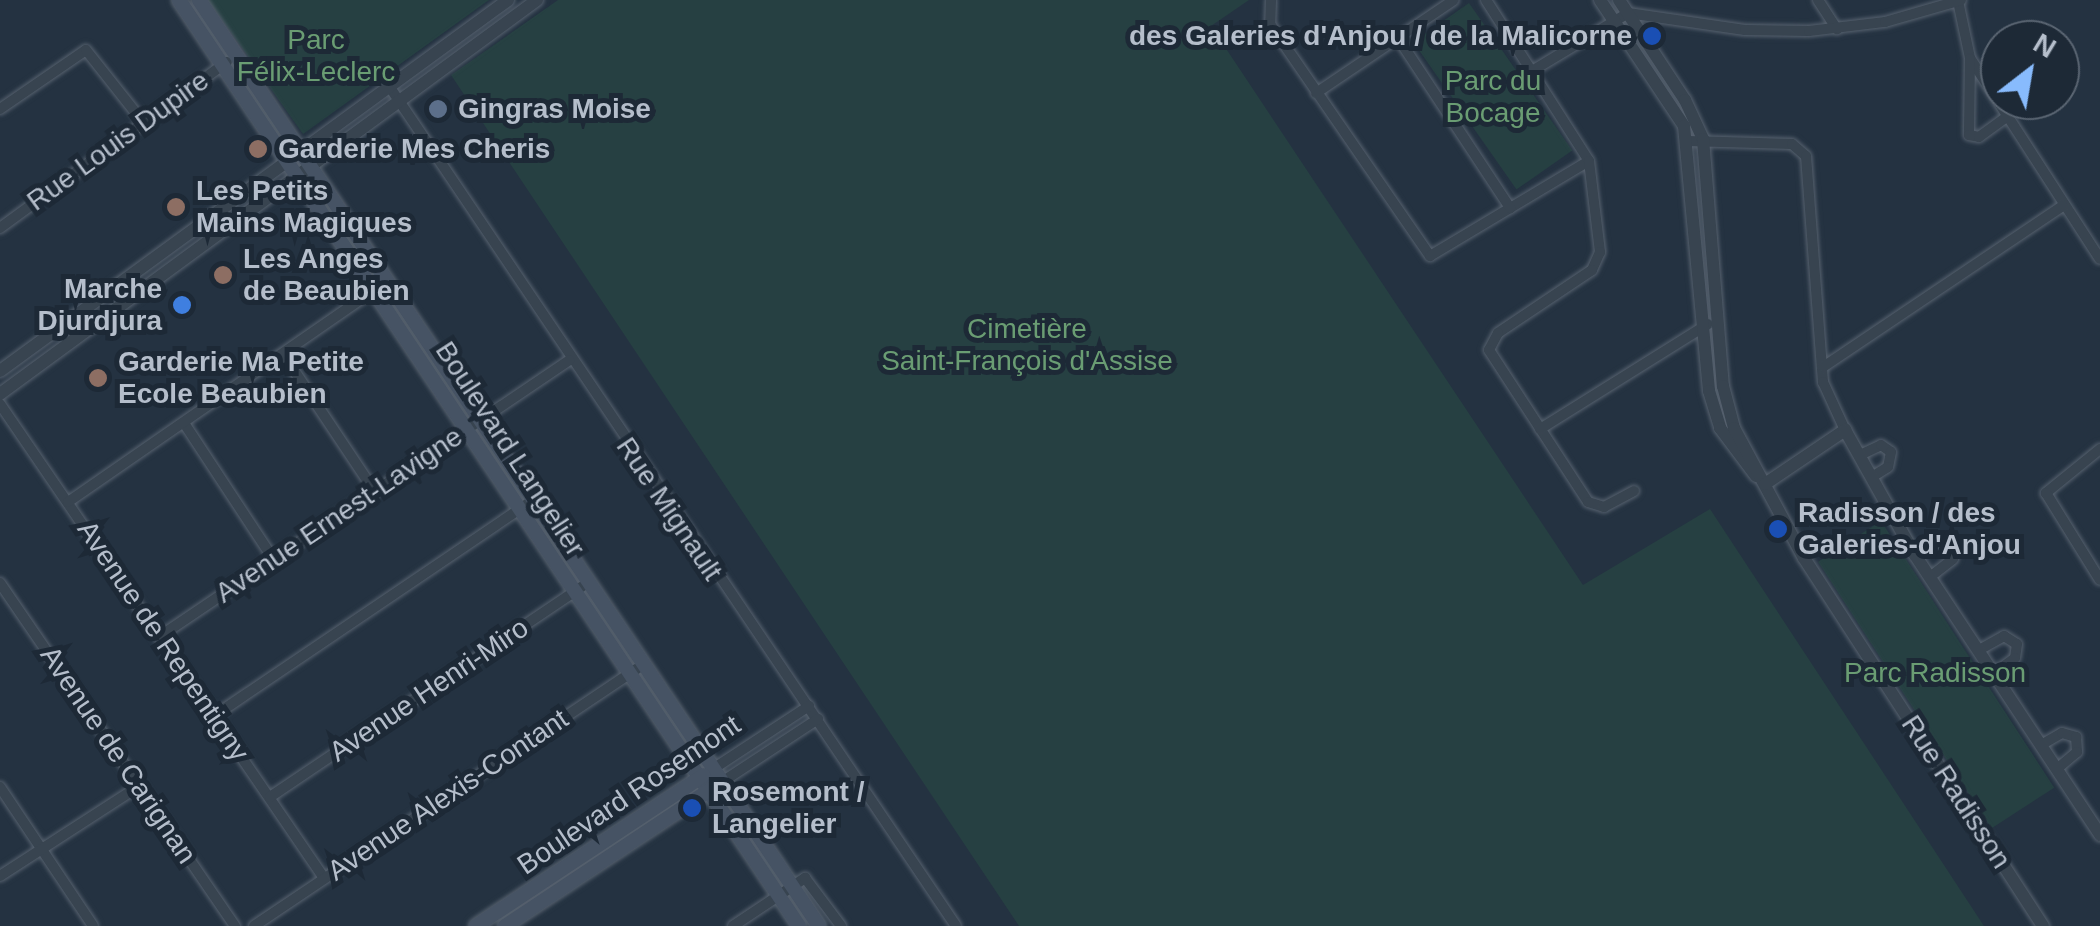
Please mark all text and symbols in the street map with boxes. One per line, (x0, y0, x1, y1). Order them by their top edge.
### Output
place label: des Galeries d'Anjou / de la Malicorne (1129, 19, 1632, 53)
north arrow (1980, 20, 2080, 120)
park label: Parc Félix-Leclerc (237, 23, 395, 89)
marker: des Galeries d'Anjou / de la Malicorne (1641, 25, 1663, 47)
text: N (2028, 27, 2061, 64)
street label: Rue Louis Dupire (21, 64, 215, 218)
park label: Parc du Bocage (1445, 64, 1541, 130)
place label: Gingras Moise (458, 92, 651, 126)
marker: Gingras Moise (427, 98, 449, 120)
place label: Garderie Mes Cheris (278, 132, 550, 166)
marker: Garderie Mes Cheris (247, 138, 269, 160)
place label: Les Petits Mains Magiques (196, 174, 412, 240)
marker: Les Petits Mains Magiques (165, 196, 187, 218)
place label: Les Anges de Beaubien (243, 242, 409, 308)
marker: Les Anges de Beaubien (212, 264, 234, 286)
place label: Marche Djurdjura (38, 272, 162, 338)
marker: Marche Djurdjura (171, 294, 193, 316)
park label: Cimetière Saint-François d'Assise (881, 312, 1173, 378)
street label: Boulevard Langelier (428, 335, 592, 563)
place label: Garderie Ma Petite Ecole Beaubien (118, 345, 364, 411)
marker: Garderie Ma Petite Ecole Beaubien (87, 367, 109, 389)
street label: Avenue Ernest-Lavigne (209, 420, 469, 610)
street label: Rue Mignault (609, 431, 729, 587)
place label: Radisson / des Galeries-d'Anjou (1798, 496, 2021, 562)
street label: Avenue de Repentigny (70, 514, 256, 768)
marker: Radisson / des Galeries-d'Anjou (1767, 518, 1789, 540)
street label: Avenue Henri-Miro (323, 611, 535, 769)
street label: Avenue de Carignan (33, 640, 203, 870)
park label: Parc Radisson (1844, 656, 2026, 690)
street label: Avenue Alexis-Contant (321, 702, 575, 888)
street label: Boulevard Rosemont (511, 708, 747, 882)
street label: Rue Radisson (1894, 709, 2018, 875)
place label: Rosemont / Langelier (712, 775, 864, 841)
marker: Rosemont / Langelier (681, 797, 703, 819)

